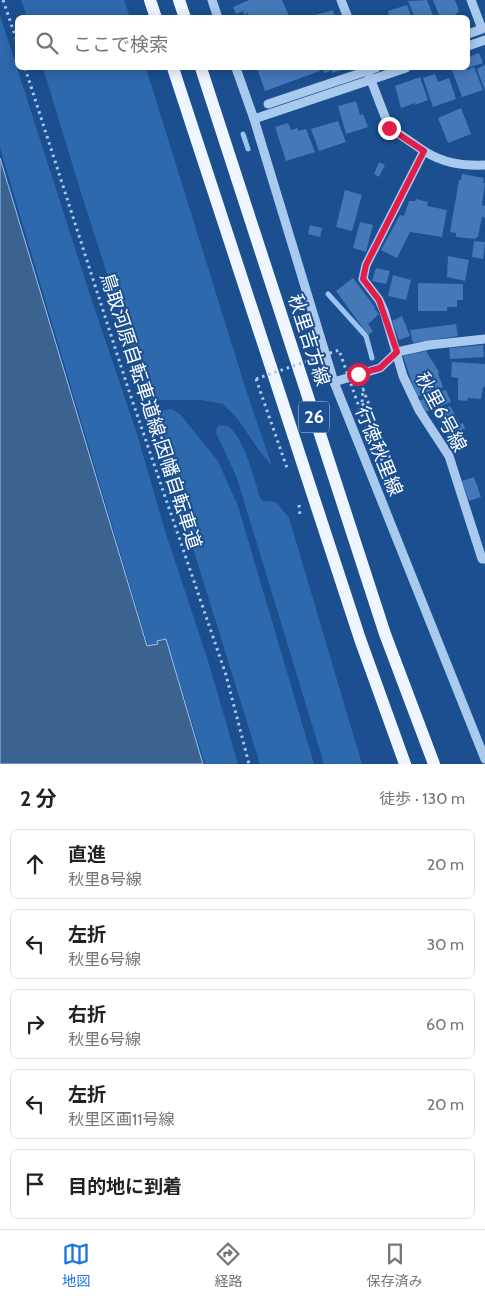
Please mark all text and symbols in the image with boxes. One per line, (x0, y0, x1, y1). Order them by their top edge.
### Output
search box (15, 15, 470, 70)
icon: search (33, 29, 61, 57)
text: ここで検索 (73, 33, 168, 56)
route end (378, 117, 401, 140)
street label: 鳥取河原自転車道線;因幡自転車道 (95, 270, 207, 552)
street label: 秋里吉方線 (283, 291, 335, 389)
route start (347, 363, 370, 386)
street label: 秋里6号線 (410, 368, 472, 456)
road number: 26 (299, 402, 329, 432)
street label: 行徳秋里線 (351, 403, 407, 499)
text: 2 分 (20, 786, 57, 811)
text: 徒歩 · 130 m (379, 789, 465, 808)
text: 直進 (68, 843, 106, 866)
icon: ahead (21, 850, 49, 878)
text: 20 m (427, 855, 464, 874)
text: 秋里8号線 (68, 870, 142, 889)
text: 左折 (68, 923, 106, 946)
icon: left (21, 930, 49, 958)
text: 30 m (427, 935, 464, 954)
text: 秋里6号線 (68, 950, 141, 969)
text: 右折 (68, 1003, 106, 1026)
icon: right (21, 1010, 49, 1038)
text: 60 m (426, 1015, 464, 1034)
text: 秋里6号線 (68, 1030, 141, 1049)
text: 左折 (68, 1083, 106, 1106)
icon: left (21, 1090, 49, 1118)
text: 20 m (427, 1095, 464, 1114)
text: 秋里区画11号線 (68, 1110, 174, 1129)
icon: arrive (21, 1170, 49, 1198)
text: 目的地に到着 (68, 1175, 182, 1198)
tab: 地図 (62, 1240, 90, 1290)
tab: 経路 (214, 1240, 242, 1290)
tab: 保存済み (367, 1240, 423, 1290)

